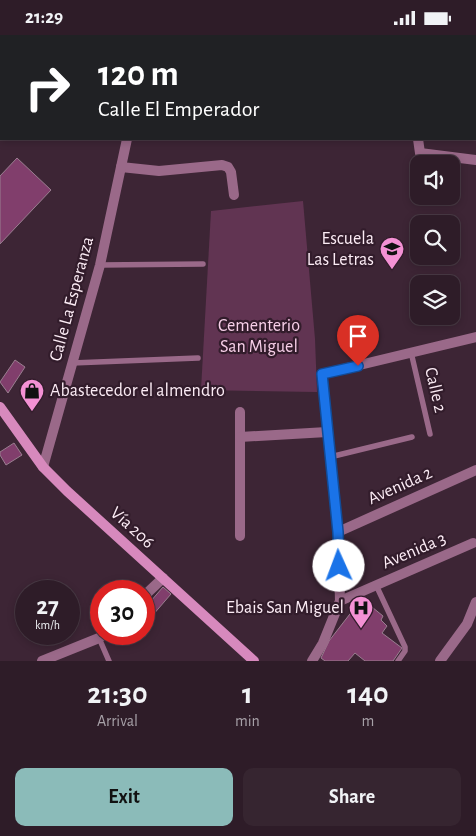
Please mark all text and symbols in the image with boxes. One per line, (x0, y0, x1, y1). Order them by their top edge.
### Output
text: 21:29 (25, 8, 63, 27)
icon: right (15, 55, 80, 120)
text: 120 m (98, 57, 179, 92)
text: Calle El Emperador (98, 98, 259, 120)
map controls (410, 155, 460, 325)
button: sound (410, 155, 460, 205)
button: search (410, 215, 460, 265)
place label: Escuela Las Letras (307, 230, 374, 269)
street label: Calle La Esperanza (47, 235, 97, 363)
school or university icon: Escuela Las Letras (379, 236, 405, 270)
button: layers (410, 275, 460, 325)
pin (337, 315, 379, 366)
park label: Cementerio San Miguel (218, 317, 300, 356)
icon: arrive (344, 322, 372, 350)
street label: Calle 2 (421, 366, 449, 414)
shop icon: Abastecedor el almendro (19, 378, 45, 412)
place label: Abastecedor el almendro (50, 382, 225, 400)
street label: Avenida 2 (365, 464, 435, 508)
street label: Vía 206 (107, 504, 157, 552)
street label: Avenida 3 (379, 530, 449, 572)
position arrow (312, 539, 364, 591)
speed limit sign: 30 (90, 580, 155, 645)
text: 27 (36, 594, 59, 619)
hospital icon: Ebais San Miguel (348, 595, 374, 629)
place label: Ebais San Miguel (226, 599, 344, 617)
text: km/h (35, 619, 60, 631)
text: 21:30 (87, 679, 148, 709)
text: 1 (242, 679, 253, 709)
text: 140 (347, 679, 389, 709)
text: Arrival (97, 713, 138, 729)
text: min (235, 713, 260, 729)
text: m (362, 713, 374, 729)
button: Exit (15, 768, 233, 826)
button: Share (243, 768, 461, 826)

